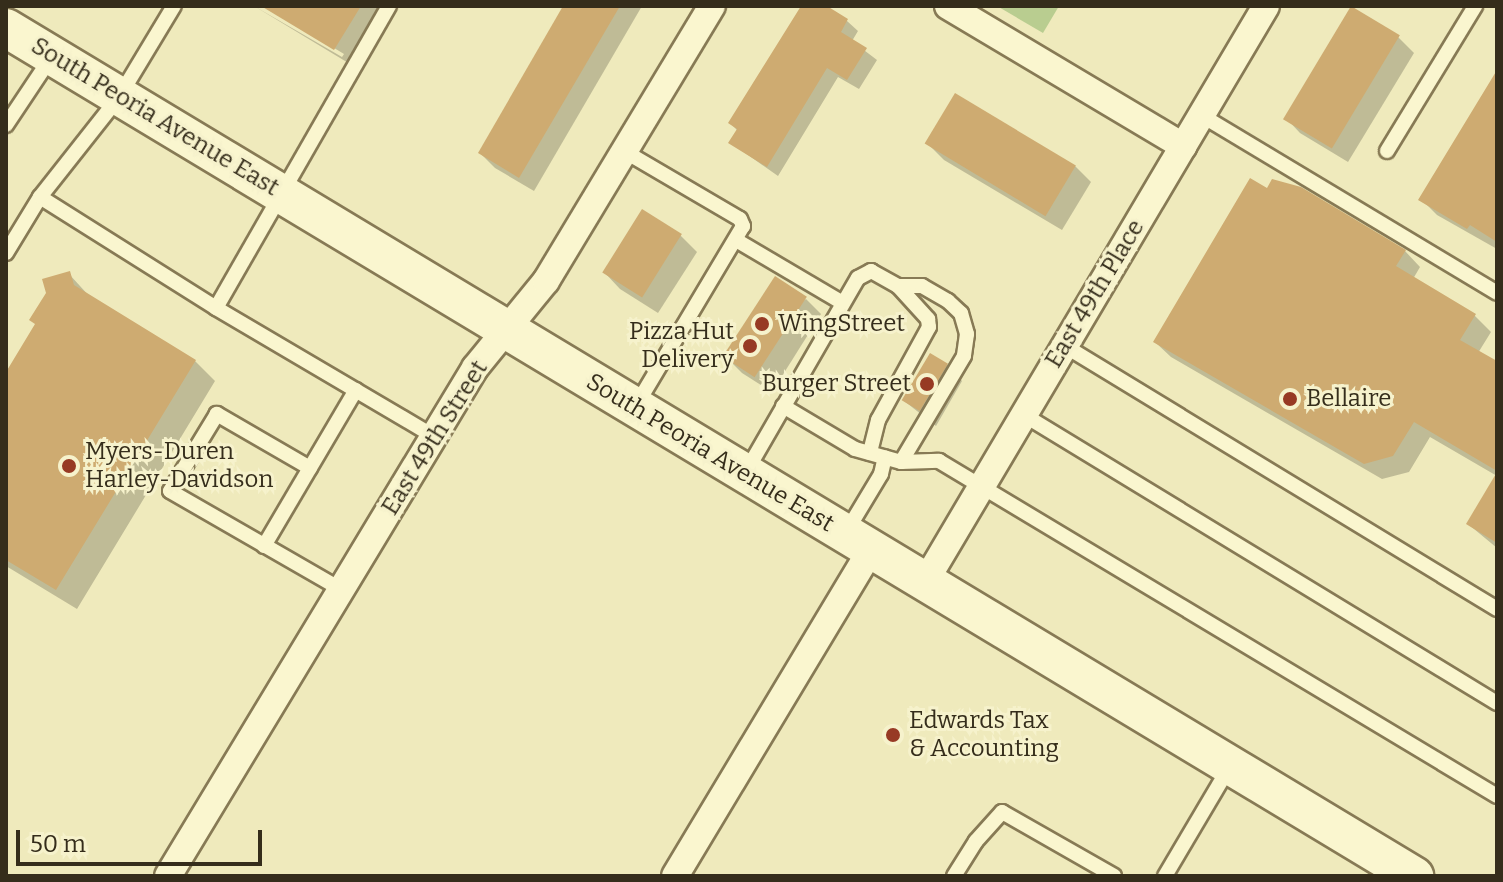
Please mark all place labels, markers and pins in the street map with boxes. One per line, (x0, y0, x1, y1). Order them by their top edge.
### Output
place label: WingStreet (778, 310, 905, 338)
marker: WingStreet (753, 315, 771, 333)
place label: Pizza Hut Delivery (629, 318, 734, 374)
marker: Pizza Hut Delivery (741, 337, 759, 355)
place label: Burger Street (762, 370, 911, 398)
marker: Burger Street (918, 375, 936, 393)
place label: Bellaire (1306, 385, 1391, 413)
marker: Bellaire (1281, 390, 1299, 408)
place label: Myers-Duren Harley-Davidson (85, 438, 273, 494)
marker: Myers-Duren Harley-Davidson (60, 457, 78, 475)
place label: Edwards Tax & Accounting (909, 707, 1059, 763)
marker: Edwards Tax & Accounting (884, 726, 902, 744)

